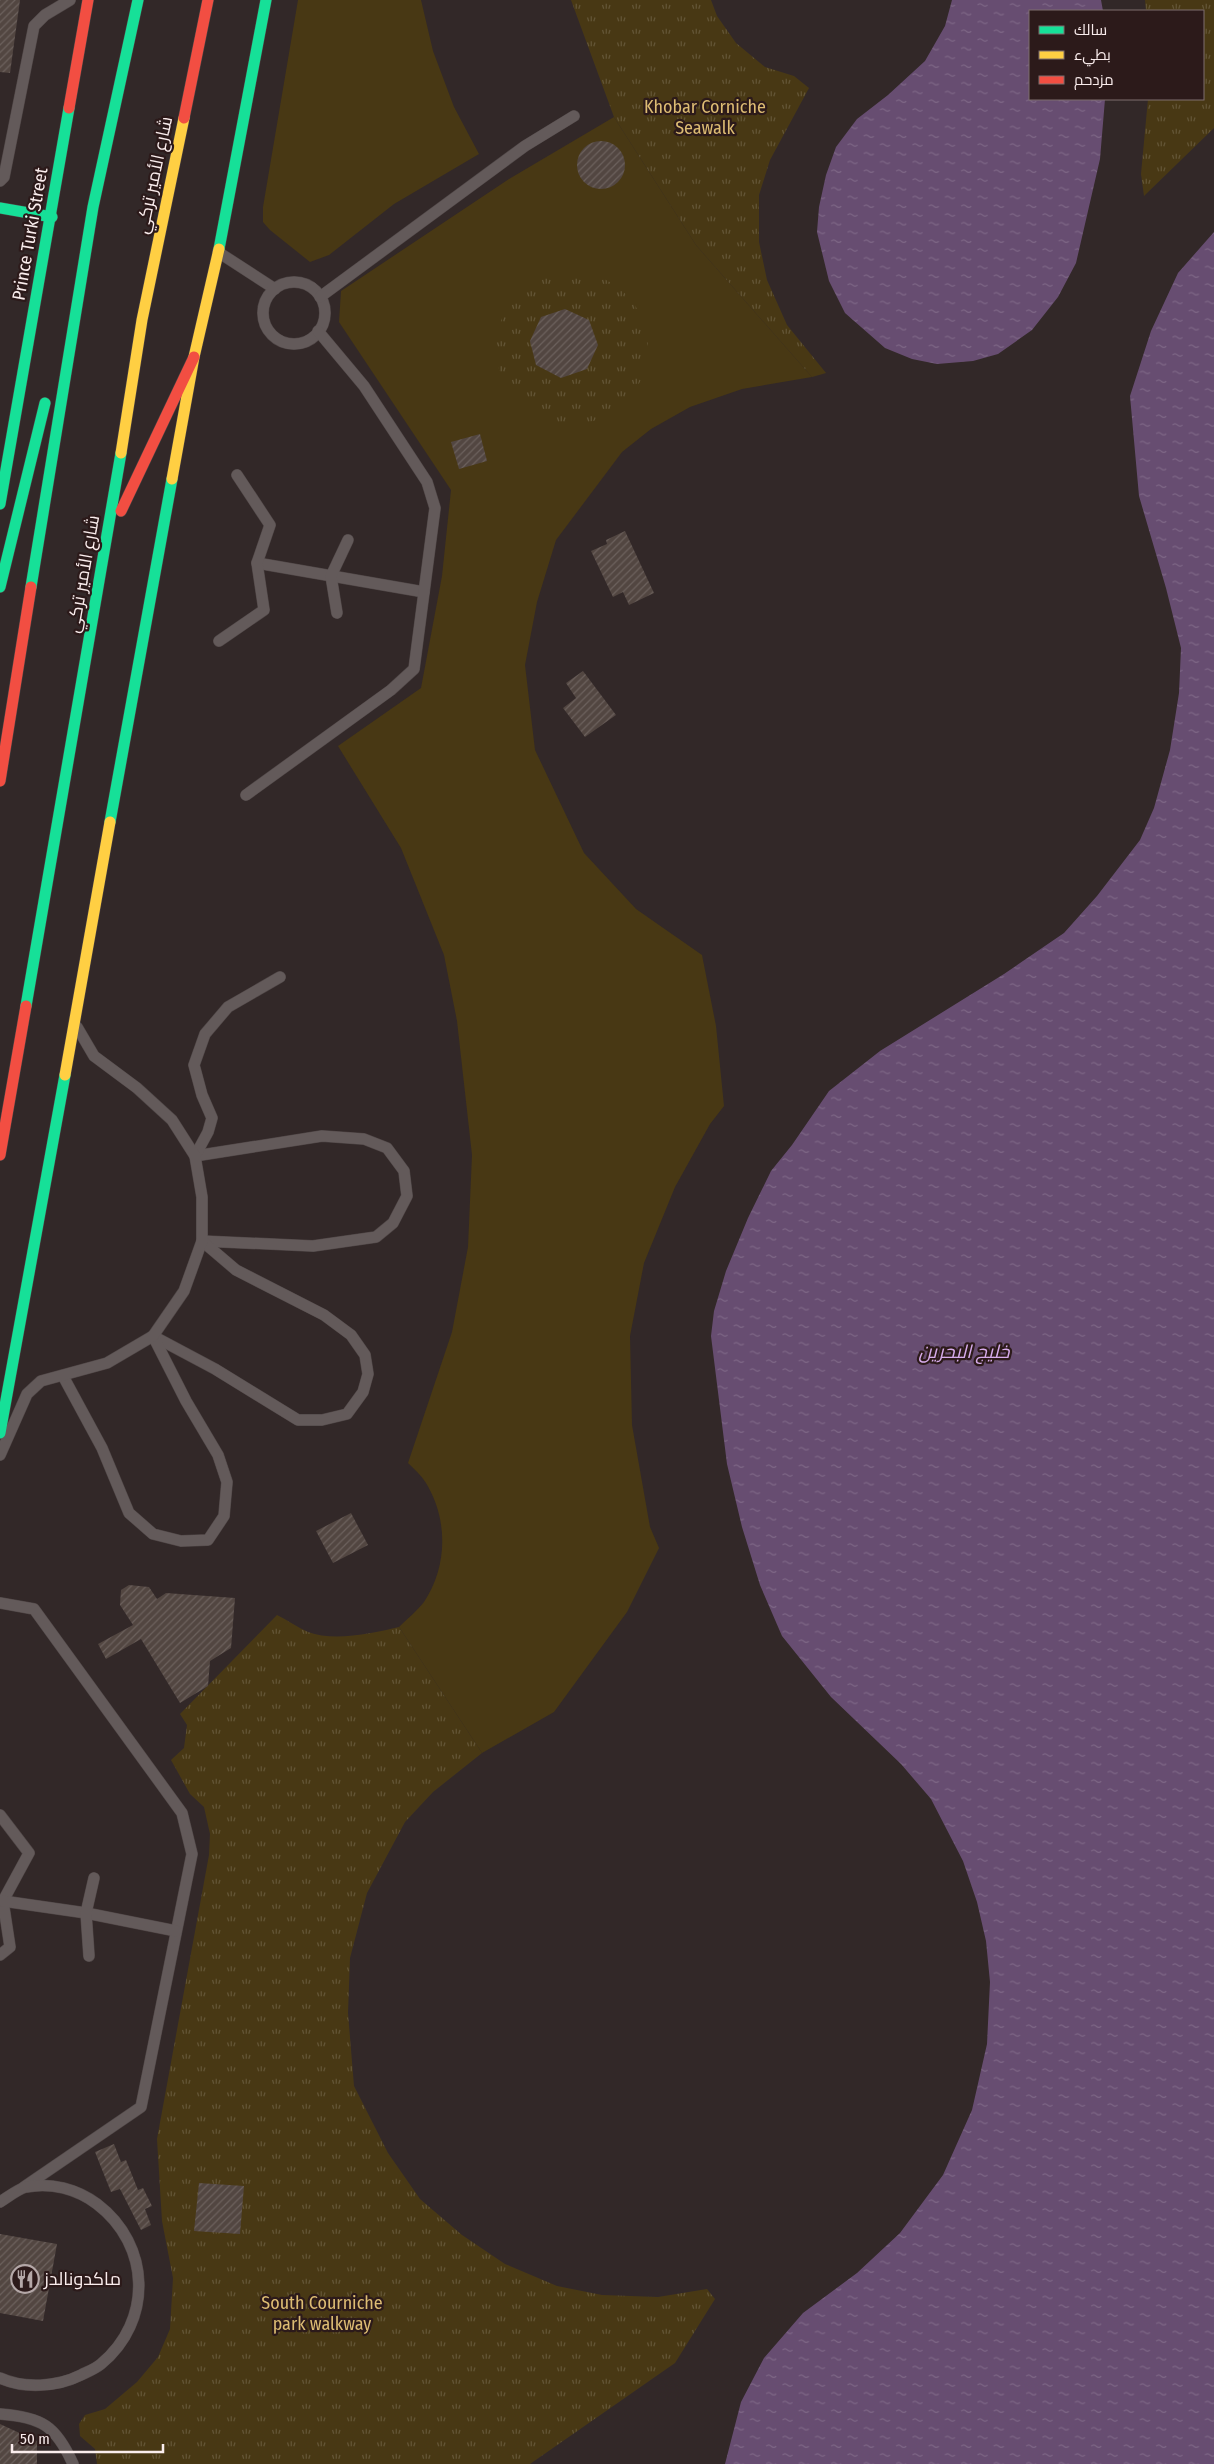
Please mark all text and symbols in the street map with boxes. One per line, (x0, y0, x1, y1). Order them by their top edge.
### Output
legend (1029, 10, 1204, 100)
text: سالك (1074, 21, 1107, 39)
text: بطيء (1074, 46, 1111, 67)
text: مزدحم (1074, 71, 1114, 90)
park label: Khobar Corniche Seawalk (644, 96, 766, 139)
street label: شارع الأمير تركي (131, 114, 180, 236)
street label: Prince Turki Street (7, 166, 53, 302)
street label: شارع الأمير تركي (62, 513, 107, 635)
water label: خليج البحرين (918, 1340, 1011, 1365)
restaurant icon: ماكدونالدز (10, 2264, 40, 2294)
place label: ماكدونالدز (43, 2268, 121, 2290)
park label: South Courniche park walkway (261, 2292, 383, 2335)
scale bar (12, 2422, 164, 2454)
text: 50 m (20, 2430, 50, 2448)

